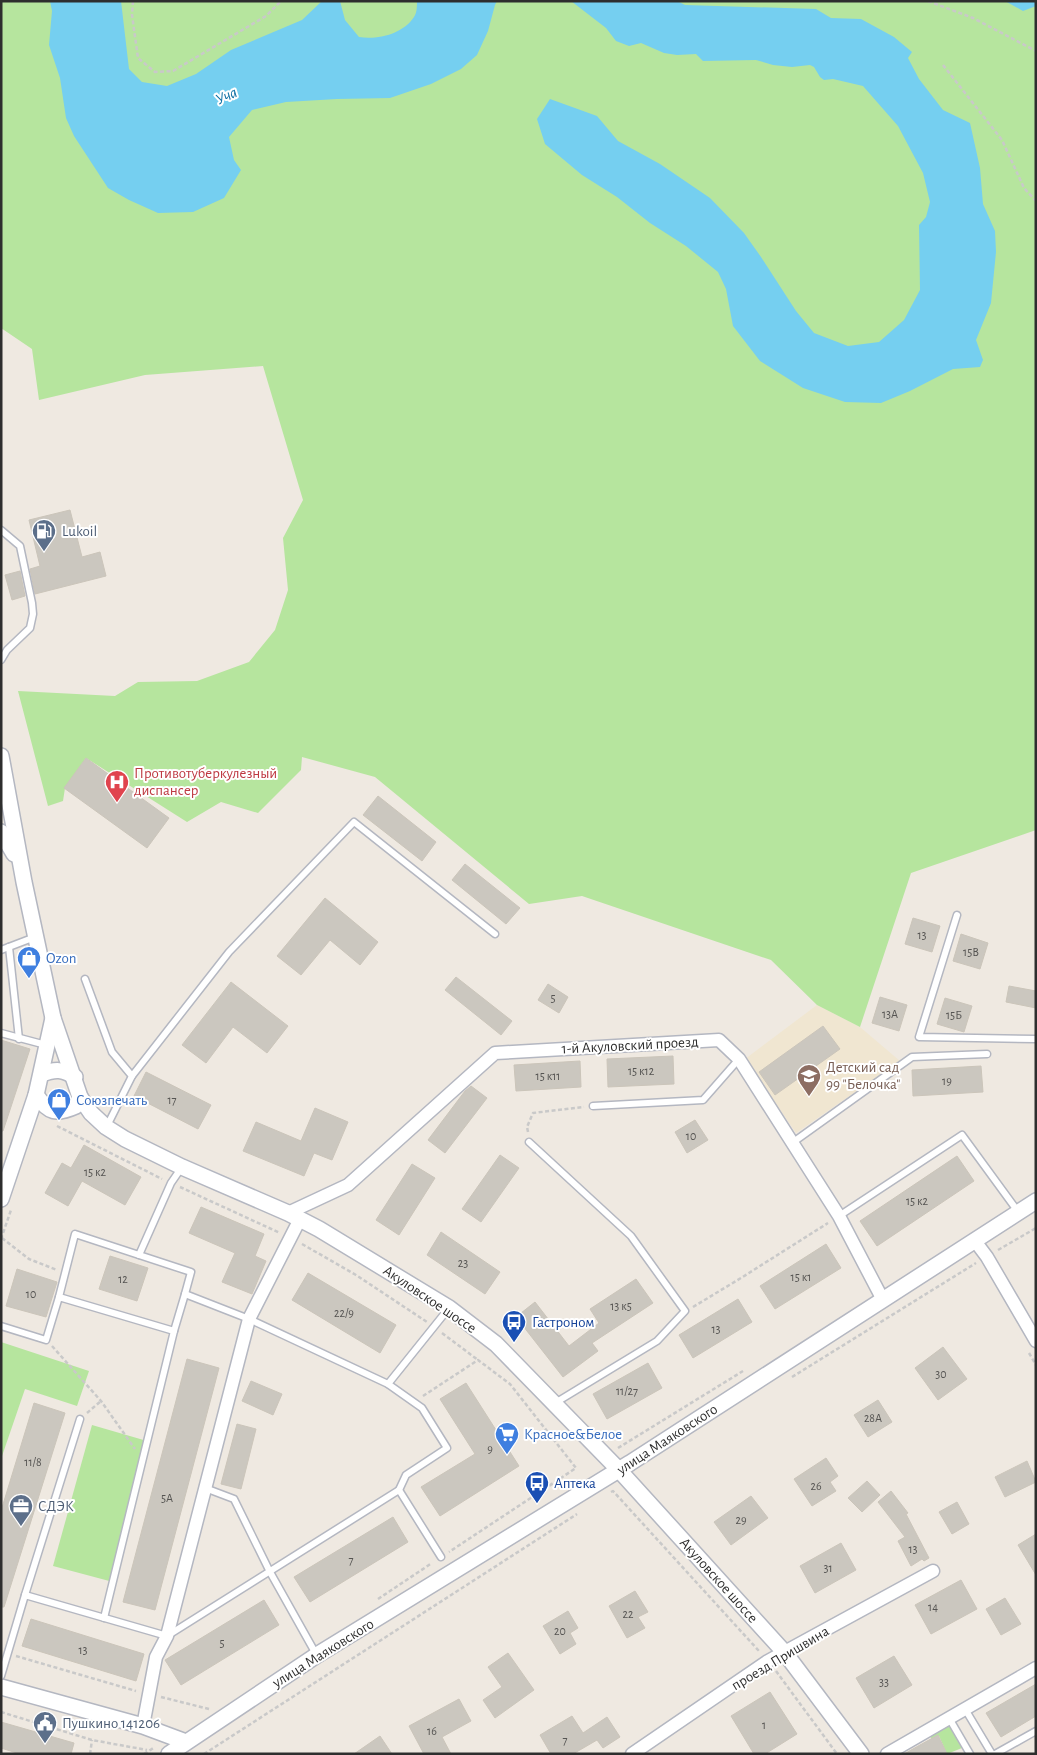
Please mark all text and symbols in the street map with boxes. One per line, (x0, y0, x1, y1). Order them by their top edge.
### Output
water label: Уча (213, 84, 240, 108)
fuel station icon: Lukoil (31, 518, 57, 552)
place label: Lukoil (62, 524, 97, 539)
place label: Противотуберкулезный диспансер (134, 766, 277, 798)
hospital icon: Противотуберкулезный диспансер (104, 769, 130, 803)
house number: 13 (917, 929, 927, 941)
shop icon: Ozon (16, 945, 42, 979)
house number: 15В (963, 946, 979, 958)
place label: Ozon (46, 951, 76, 966)
house number: 5 (550, 992, 556, 1004)
house number: 13А (882, 1008, 898, 1020)
house number: 15Б (946, 1009, 962, 1021)
street label: 1-й Акуловский проезд (561, 1034, 699, 1057)
place label: Детский сад 99 "Белочка" (826, 1060, 901, 1092)
school or university icon: Детский сад 99 "Белочка" (796, 1063, 822, 1097)
house number: 15 к12 (628, 1065, 655, 1077)
house number: 15 к11 (536, 1070, 560, 1082)
house number: 19 (942, 1075, 952, 1087)
shop icon: Союзпечать (46, 1087, 72, 1121)
place label: Союзпечать (76, 1093, 148, 1108)
house number: 17 (167, 1094, 177, 1106)
house number: 10 (686, 1130, 696, 1142)
house number: 15 к2 (84, 1166, 107, 1178)
house number: 15 к2 (906, 1195, 929, 1207)
house number: 23 (458, 1257, 468, 1269)
street label: Акуловское шоссе (380, 1263, 479, 1336)
house number: 15 к1 (791, 1271, 811, 1283)
house number: 12 (118, 1273, 128, 1285)
house number: 10 (26, 1288, 36, 1300)
house number: 13 к5 (610, 1300, 632, 1312)
house number: 22/9 (334, 1307, 354, 1319)
bus stop icon: Гастроном (501, 1309, 527, 1343)
place label: Гастроном (532, 1315, 595, 1330)
house number: 13 (711, 1323, 721, 1335)
house number: 30 (935, 1368, 947, 1380)
house number: 11/27 (616, 1385, 638, 1397)
street label: улица Маяковского (614, 1401, 720, 1478)
house number: 28А (864, 1412, 882, 1424)
supermarket icon: Красное&Белое (494, 1421, 520, 1455)
place label: Красное&Белое (524, 1427, 622, 1442)
house number: 9 (487, 1443, 493, 1455)
house number: 11/8 (24, 1456, 42, 1468)
bus stop icon: Аптека (524, 1470, 550, 1504)
place label: Аптека (554, 1476, 596, 1491)
house number: 26 (810, 1480, 822, 1492)
house number: 5А (161, 1492, 173, 1504)
office icon: СДЭК (8, 1493, 34, 1527)
place label: СДЭК (38, 1499, 74, 1514)
house number: 29 (735, 1514, 747, 1526)
street label: Акуловское шоссе (677, 1535, 761, 1626)
house number: 13 (908, 1543, 918, 1555)
house number: 7 (348, 1554, 354, 1566)
house number: 31 (823, 1562, 833, 1574)
house number: 14 (928, 1601, 938, 1613)
house number: 22 (623, 1608, 634, 1620)
street label: улица Маяковского (269, 1616, 377, 1691)
street label: проезд Пришвина (729, 1623, 832, 1693)
house number: 20 (554, 1625, 566, 1637)
house number: 5 (219, 1637, 225, 1649)
house number: 13 (78, 1644, 88, 1656)
house number: 33 (879, 1676, 889, 1688)
public building icon: Пушкино 141206 (32, 1710, 58, 1744)
place label: Пушкино 141206 (62, 1716, 160, 1731)
house number: 1 (762, 1719, 766, 1731)
house number: 16 (427, 1725, 437, 1737)
house number: 7 (562, 1734, 568, 1746)

